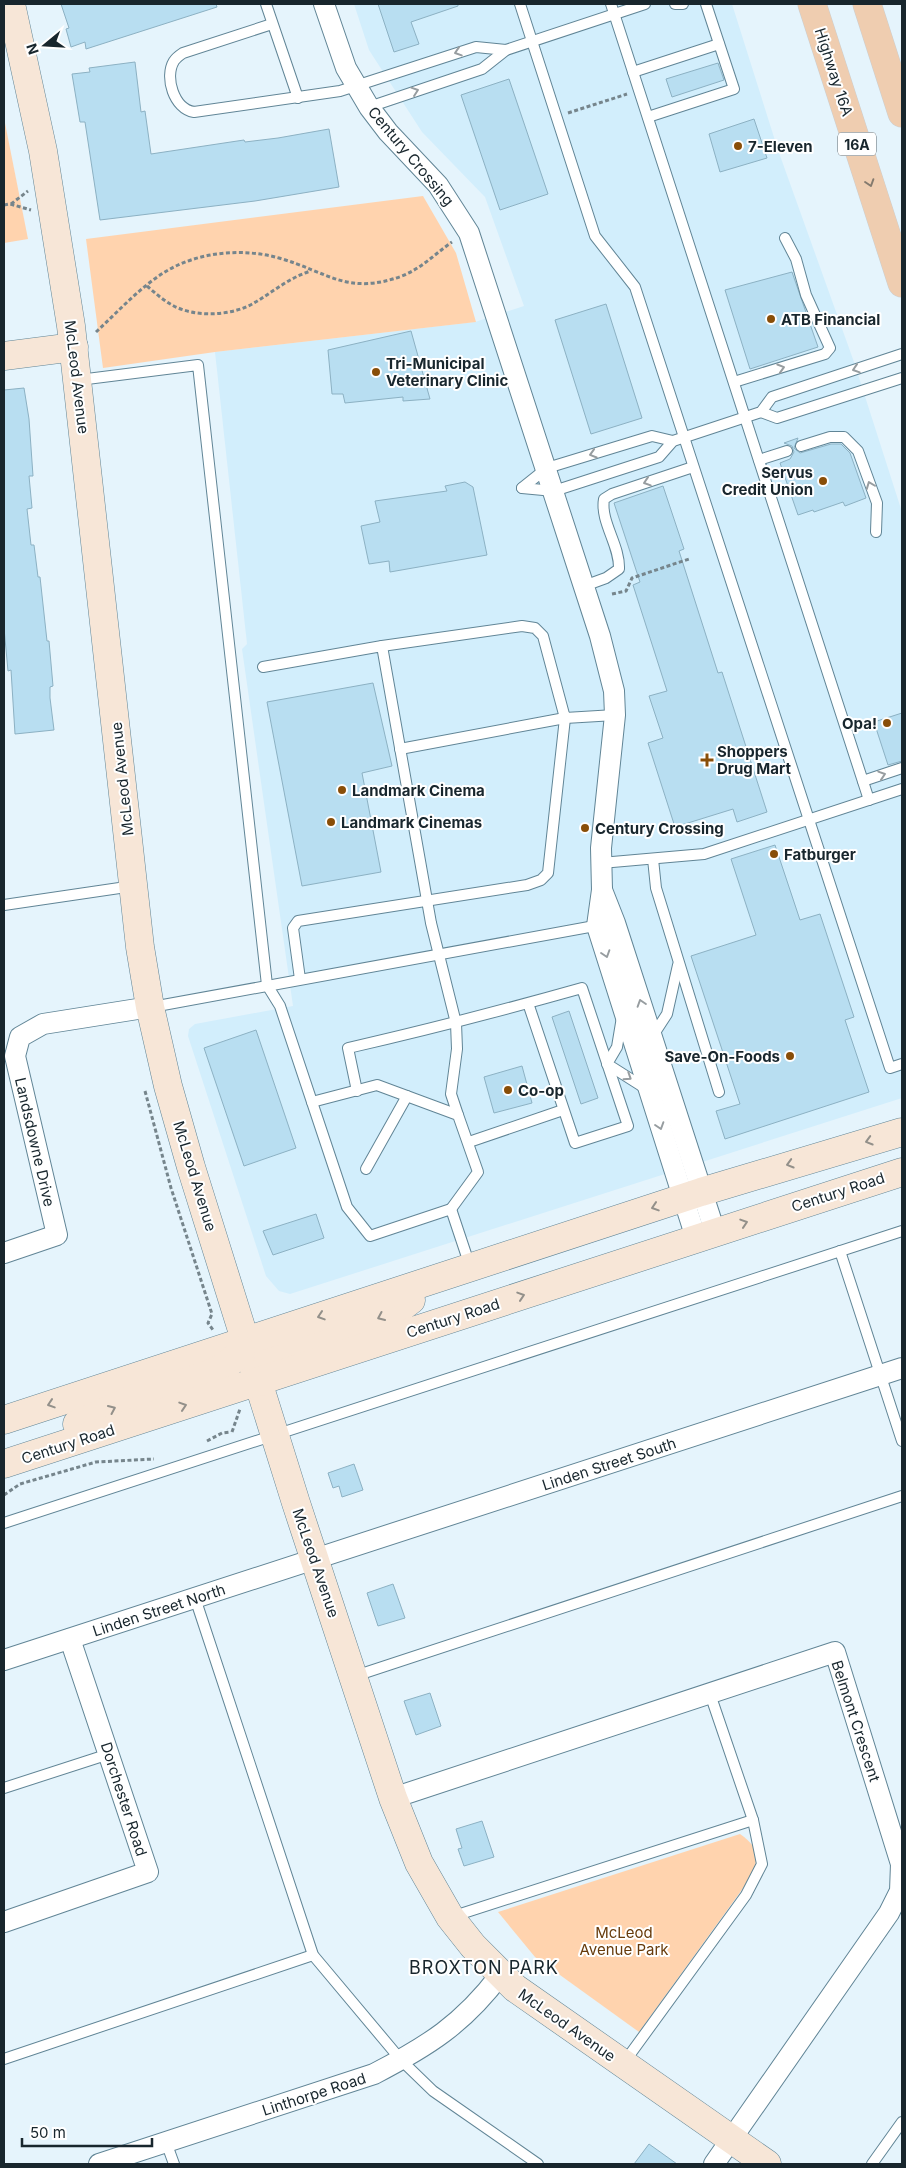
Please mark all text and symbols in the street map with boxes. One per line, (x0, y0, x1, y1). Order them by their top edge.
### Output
north arrow (20, 20, 70, 70)
street label: Highway 16A (811, 25, 857, 119)
text: N (22, 41, 42, 57)
one-way arrow (455, 47, 463, 57)
one-way arrow (410, 87, 419, 97)
street label: Century Crossing (364, 102, 458, 210)
road number: 16A (838, 132, 876, 156)
place label: 7-Eleven (748, 137, 813, 156)
marker: 7-Eleven (732, 140, 744, 152)
one-way arrow (864, 179, 874, 187)
place label: ATB Financial (781, 310, 880, 329)
marker: ATB Financial (765, 313, 777, 325)
street label: McLeod Avenue (61, 319, 93, 435)
place label: Tri-Municipal Veterinary Clinic (386, 354, 508, 390)
one-way arrow (776, 363, 785, 373)
one-way arrow (852, 363, 861, 373)
marker: Tri-Municipal Veterinary Clinic (370, 366, 382, 378)
one-way arrow (589, 449, 597, 459)
place label: Servus Credit Union (722, 463, 813, 499)
marker: Servus Credit Union (817, 475, 829, 487)
one-way arrow (643, 477, 651, 487)
one-way arrow (866, 481, 876, 490)
place label: Opa! (842, 714, 877, 733)
marker: Opa! (881, 717, 893, 729)
street label: McLeod Avenue (107, 721, 137, 837)
place label: Shoppers Drug Mart (717, 742, 791, 778)
marker: Shoppers Drug Mart (701, 754, 713, 766)
one-way arrow (878, 770, 886, 780)
place label: Landmark Cinema (352, 781, 485, 800)
marker: Landmark Cinema (336, 784, 348, 796)
place label: Landmark Cinemas (341, 813, 482, 832)
marker: Landmark Cinemas (325, 816, 337, 828)
place label: Century Crossing (595, 819, 724, 838)
marker: Century Crossing (579, 822, 591, 834)
place label: Fatburger (784, 845, 856, 864)
marker: Fatburger (768, 848, 780, 860)
one-way arrow (600, 950, 610, 958)
one-way arrow (636, 999, 646, 1007)
place label: Save-On-Foods (665, 1047, 780, 1066)
marker: Save-On-Foods (784, 1050, 796, 1062)
one-way arrow (623, 1071, 632, 1081)
street label: Landsdowne Drive (11, 1076, 59, 1208)
place label: Co-op (518, 1081, 564, 1100)
marker: Co-op (502, 1084, 514, 1096)
street label: McLeod Avenue (169, 1119, 221, 1233)
one-way arrow (655, 1121, 665, 1129)
one-way arrow (866, 1136, 874, 1146)
one-way arrow (786, 1159, 794, 1169)
street label: Century Road (789, 1168, 887, 1216)
one-way arrow (651, 1201, 660, 1211)
one-way arrow (740, 1218, 748, 1228)
one-way arrow (516, 1292, 525, 1302)
street label: Century Road (404, 1294, 502, 1342)
one-way arrow (318, 1310, 326, 1320)
one-way arrow (377, 1310, 386, 1321)
one-way arrow (47, 1399, 56, 1409)
one-way arrow (179, 1402, 187, 1412)
one-way arrow (107, 1404, 116, 1415)
street label: Century Road (19, 1420, 117, 1468)
street label: Linden Street South (540, 1433, 678, 1495)
street label: McLeod Avenue (288, 1506, 344, 1620)
street label: Linden Street North (90, 1580, 228, 1640)
street label: Belmont Crescent (827, 1658, 885, 1784)
street label: Dorchester Road (97, 1740, 151, 1858)
park label: McLeod Avenue Park (579, 1923, 669, 1959)
district label: BROXTON PARK (409, 1957, 559, 1978)
street label: McLeod Avenue (515, 1984, 619, 2066)
street label: Linthorpe Road (260, 2068, 368, 2120)
scale bar (22, 2116, 152, 2148)
text: 50 m (30, 2123, 66, 2142)

